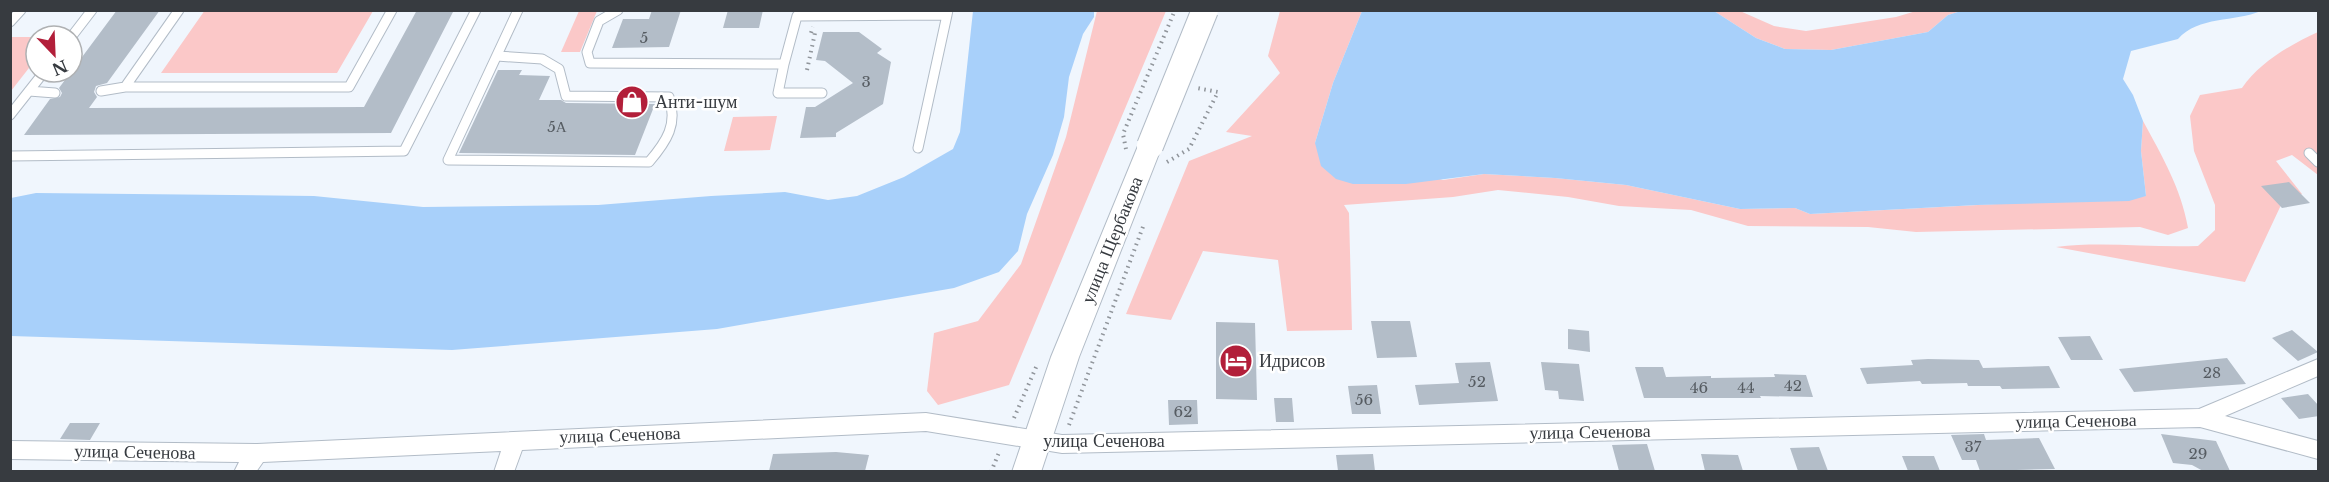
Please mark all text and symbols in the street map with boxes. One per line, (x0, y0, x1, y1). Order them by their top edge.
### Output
north arrow (24, 24, 84, 84)
house number: 5 (640, 28, 648, 47)
text: N (49, 56, 71, 80)
house number: 3 (861, 72, 871, 91)
shop icon: Анти-шум (614, 84, 650, 120)
place label: Анти-шум (655, 91, 737, 113)
house number: 5А (547, 117, 567, 136)
street label: улица Щербакова (1077, 173, 1147, 307)
hotel icon: Идрисов (1218, 343, 1254, 379)
place label: Идрисов (1259, 350, 1325, 372)
house number: 28 (2203, 363, 2221, 382)
house number: 52 (1468, 372, 1486, 391)
house number: 42 (1784, 376, 1802, 395)
house number: 46 (1690, 378, 1708, 397)
house number: 44 (1737, 378, 1755, 397)
house number: 56 (1355, 390, 1373, 409)
house number: 62 (1174, 402, 1192, 421)
street label: улица Сеченова (2015, 409, 2137, 433)
street label: улица Сеченова (1529, 420, 1651, 444)
street label: улица Сеченова (559, 422, 681, 448)
street label: улица Сеченова (1043, 430, 1165, 452)
house number: 37 (1965, 437, 1982, 456)
street label: улица Сеченова (74, 440, 196, 464)
house number: 29 (2189, 444, 2207, 463)

